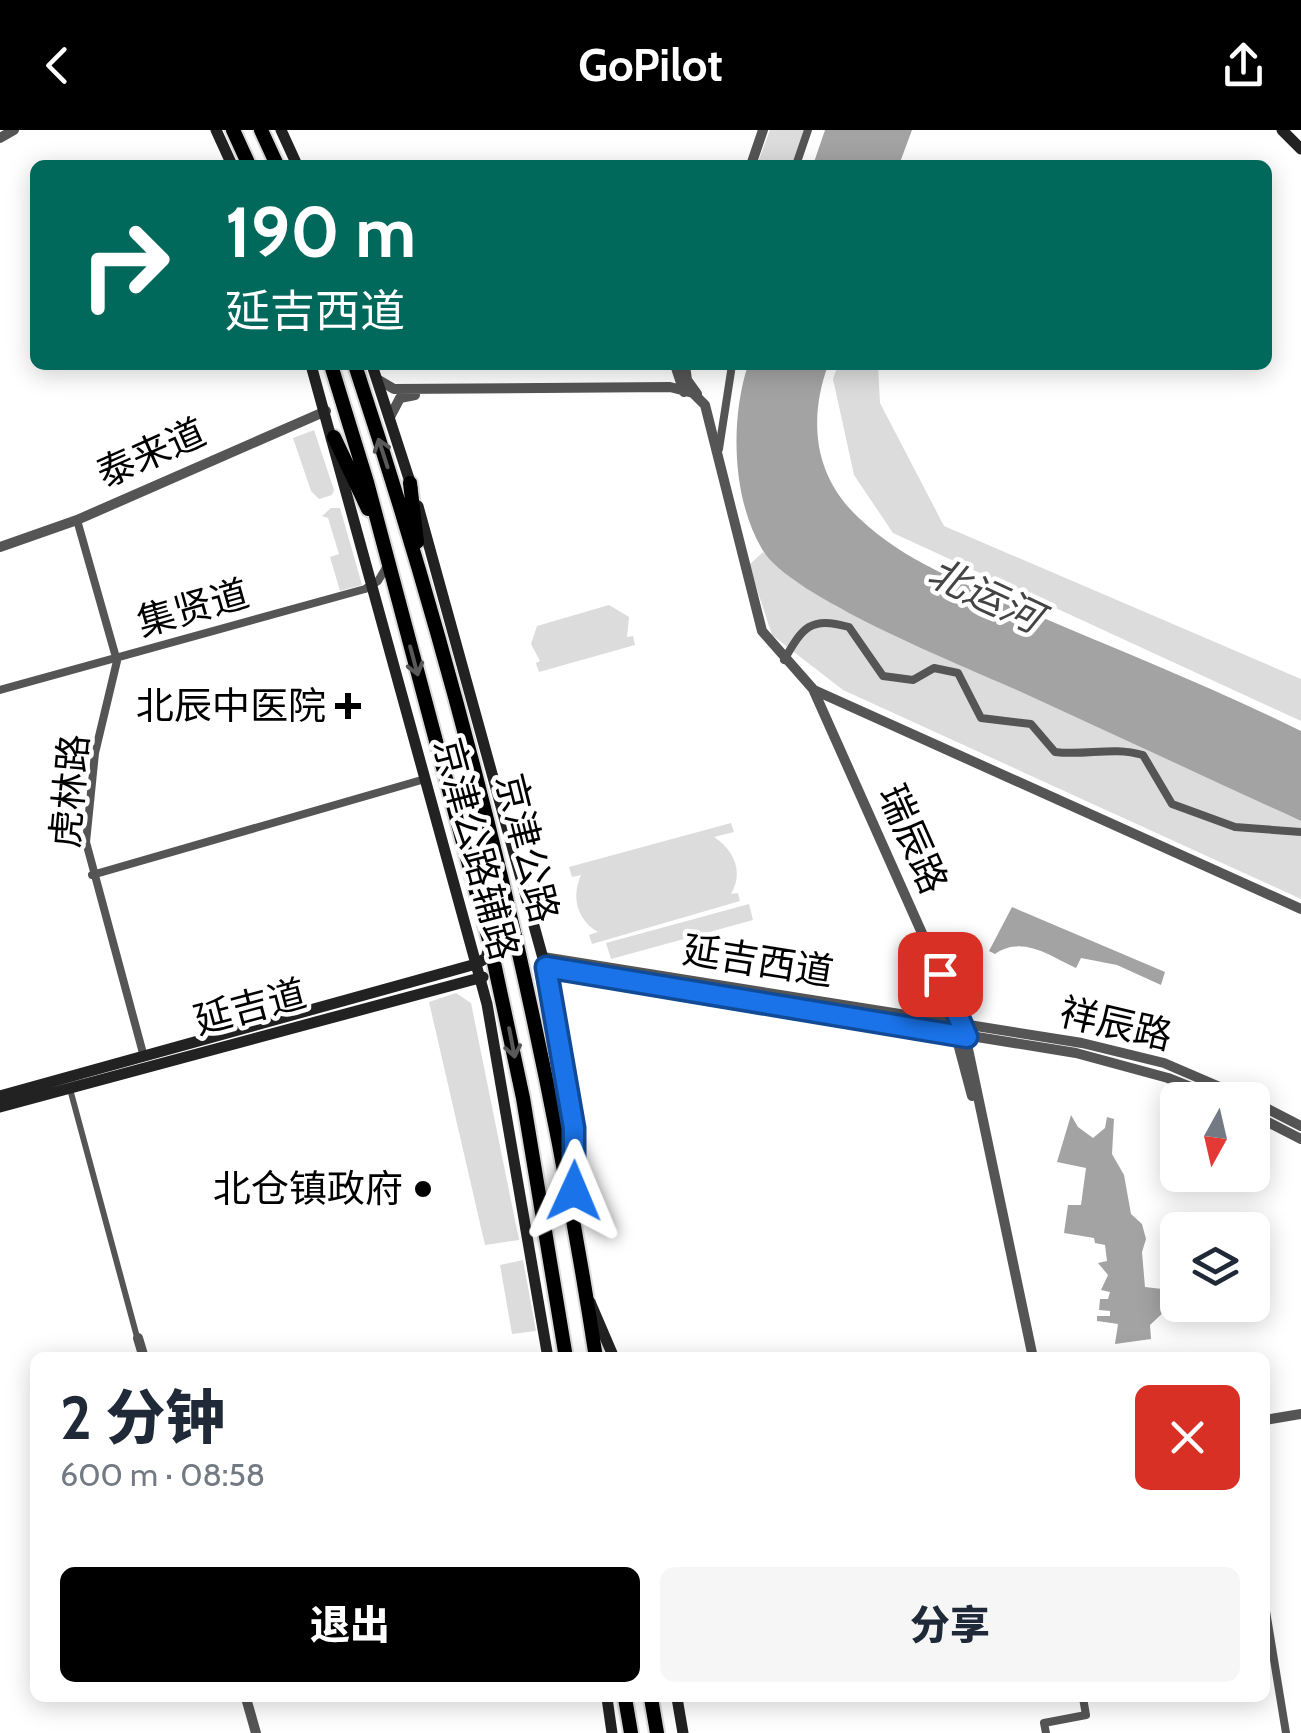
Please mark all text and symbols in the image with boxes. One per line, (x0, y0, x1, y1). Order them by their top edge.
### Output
icon: back (30, 38, 85, 93)
text: GoPilot (578, 38, 723, 92)
icon: share (1216, 38, 1271, 93)
text: 190 m (225, 189, 416, 275)
icon: right (60, 200, 190, 330)
text: 延吉西道 (225, 284, 405, 338)
street label: 泰来道 (89, 408, 212, 497)
one-way arrow (373, 437, 391, 469)
water label: 北运河 (920, 547, 1056, 645)
street label: 集贤道 (132, 569, 254, 646)
one-way arrow (406, 644, 424, 676)
place label: 北辰中医院 (136, 682, 326, 729)
marker: 北辰中医院 (335, 693, 361, 719)
street label: 虎林路 (41, 732, 98, 850)
street label: 京津公路辅路 (424, 733, 529, 965)
street label: 京津公路 (486, 768, 569, 927)
street label: 瑞辰路 (869, 777, 958, 900)
street label: 延吉西道 (679, 925, 837, 996)
pin (898, 932, 983, 1017)
icon: arrive (913, 947, 968, 1002)
street label: 延吉道 (189, 969, 311, 1044)
street label: 祥辰路 (1055, 988, 1177, 1059)
one-way arrow (504, 1026, 523, 1058)
north arrow (1160, 1082, 1270, 1192)
map controls (1160, 1082, 1270, 1322)
position arrow (522, 1139, 626, 1243)
place label: 北仓镇政府 (213, 1165, 403, 1212)
marker: 北仓镇政府 (412, 1178, 434, 1200)
button: layers (1160, 1212, 1270, 1322)
text: 2 分钟 (60, 1381, 225, 1454)
button: close (1135, 1385, 1240, 1490)
text: 600 m · 08:58 (60, 1455, 265, 1494)
button: 退出 (60, 1567, 640, 1682)
button: 分享 (660, 1567, 1240, 1682)

